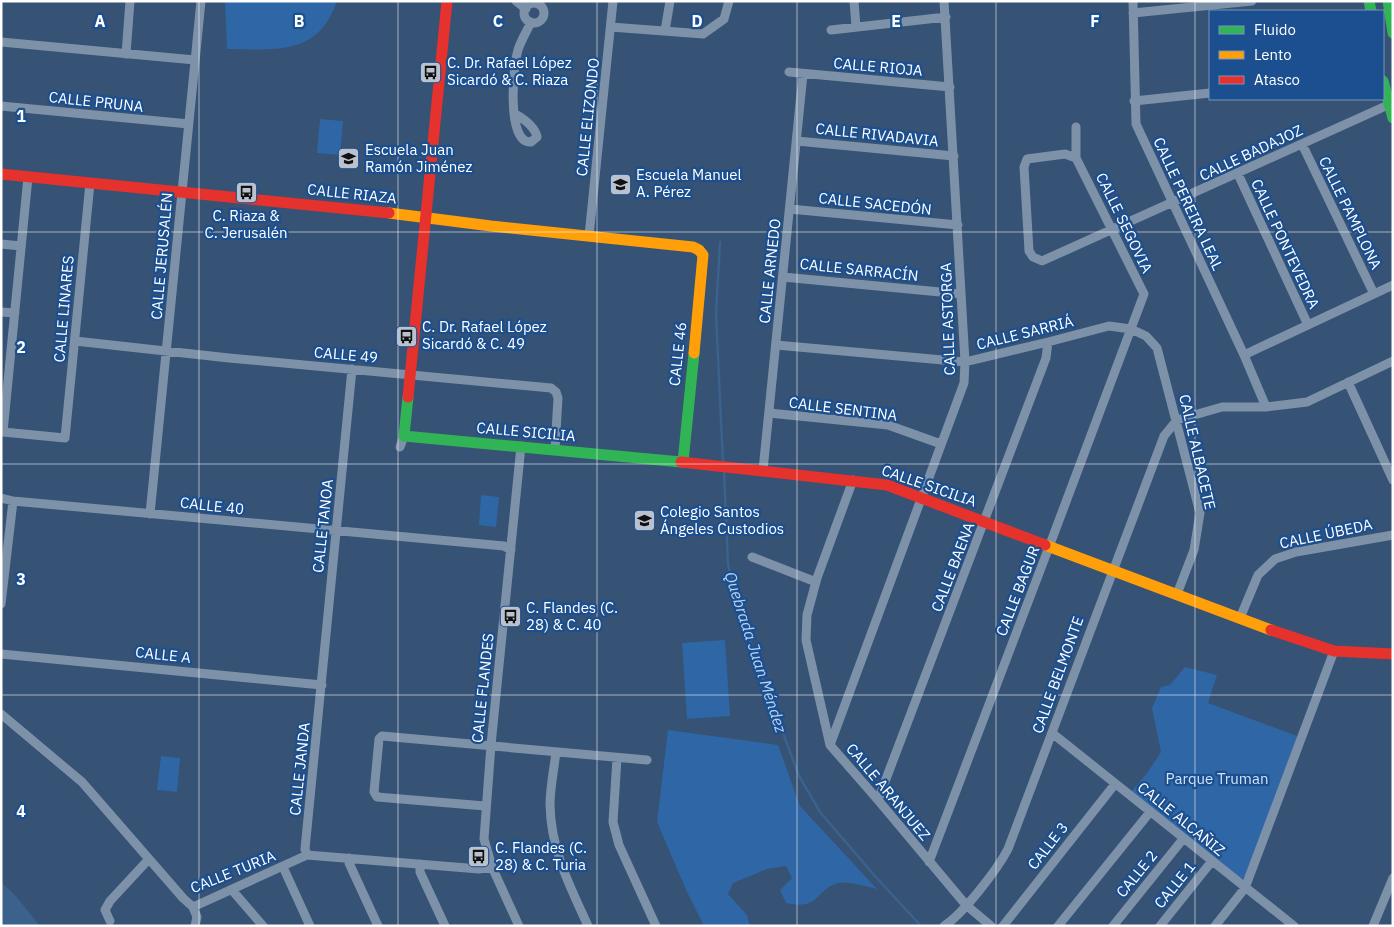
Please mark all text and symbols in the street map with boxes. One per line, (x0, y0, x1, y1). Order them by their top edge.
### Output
legend (1209, 10, 1384, 100)
text: A (95, 11, 106, 31)
text: B (294, 11, 305, 31)
text: C (493, 11, 503, 31)
text: D (691, 11, 703, 31)
text: E (891, 11, 901, 31)
text: F (1090, 11, 1100, 31)
text: Fluido (1254, 20, 1296, 39)
text: Lento (1254, 45, 1292, 64)
place label: C. Dr. Rafael López Sicardó & C. Riaza (447, 53, 572, 89)
street label: CALLE RIOJA (833, 53, 924, 80)
street label: CALLE ELIZONDO (572, 57, 603, 177)
bus stop icon: C. Dr. Rafael López Sicardó & C. Riaza (419, 60, 443, 84)
text: Atasco (1254, 70, 1300, 89)
street label: CALLE PRUNA (48, 87, 145, 116)
text: 1 (16, 106, 26, 126)
street label: CALLE RIVADAVIA (815, 119, 940, 150)
street label: CALLE BADAJOZ (1196, 120, 1306, 185)
street label: CALLE PEREIRA LEAL (1149, 134, 1228, 274)
place label: Escuela Juan Ramón Jiménez (365, 140, 472, 176)
school or university icon: Escuela Juan Ramón Jiménez (337, 147, 361, 171)
street label: CALLE PAMPLONA (1315, 153, 1386, 273)
place label: Escuela Manuel A. Pérez (636, 165, 742, 201)
street label: CALLE SEGOVIA (1092, 169, 1157, 276)
school or university icon: Escuela Manuel A. Pérez (608, 172, 632, 196)
street label: CALLE PONTEVEDRA (1247, 176, 1324, 312)
street label: CALLE RIAZA (306, 179, 398, 208)
bus stop icon: C. Riaza & C. Jerusalén (234, 181, 258, 205)
street label: CALLE SACEDÓN (818, 188, 933, 219)
street label: CALLE JERUSALÉN (146, 192, 177, 320)
place label: C. Riaza & C. Jerusalén (205, 206, 288, 242)
street label: CALLE ARNEDO (755, 217, 784, 324)
street label: CALLE SARRACÍN (799, 254, 919, 285)
street label: CALLE LINARES (49, 255, 78, 363)
street label: CALLE ASTORGA (936, 262, 959, 376)
street label: CALLE SARRIÁ (974, 311, 1076, 354)
place label: C. Dr. Rafael López Sicardó & C. 49 (422, 317, 547, 353)
street label: CALLE 46 (665, 321, 690, 387)
bus stop icon: C. Dr. Rafael López Sicardó & C. 49 (394, 324, 418, 348)
text: 2 (16, 337, 26, 357)
street label: CALLE 49 (313, 342, 379, 367)
street label: CALLE SENTINA (788, 392, 899, 425)
street label: CALLE ALBACETE (1175, 392, 1220, 511)
street label: CALLE SICILIA (476, 418, 577, 445)
street label: CALLE SICILIA (879, 460, 980, 511)
street label: CALLE TANOA (308, 478, 337, 574)
street label: CALLE 40 (179, 493, 245, 518)
place label: Colegio Santos Ángeles Custodios (660, 502, 784, 538)
school or university icon: Colegio Santos Ángeles Custodios (632, 509, 656, 533)
street label: CALLE ÚBEDA (1278, 514, 1374, 553)
street label: CALLE BAENA (927, 519, 978, 614)
street label: CALLE BAGUR (992, 543, 1044, 639)
text: 3 (16, 569, 26, 589)
water label: Quebrada Juan Méndez (721, 569, 792, 736)
place label: C. Flandes (C. 28) & C. 40 (526, 598, 618, 634)
bus stop icon: C. Flandes (C. 28) & C. 40 (498, 605, 522, 629)
street label: CALLE BELMONTE (1028, 614, 1087, 736)
street label: CALLE FLANDES (467, 632, 498, 744)
street label: CALLE A (134, 642, 192, 667)
street label: CALLE JANDA (285, 721, 314, 816)
street label: CALLE ARANJUEZ (842, 739, 935, 844)
park label: Parque Truman (1166, 769, 1268, 788)
street label: CALLE ALCAÑIZ (1134, 778, 1229, 860)
text: 4 (16, 801, 26, 821)
street label: CALLE 3 (1023, 818, 1072, 873)
place label: C. Flandes (C. 28) & C. Turia (495, 838, 587, 874)
bus stop icon: C. Flandes (C. 28) & C. Turia (467, 845, 491, 869)
street label: CALLE TURIA (187, 846, 279, 897)
street label: CALLE 2 (1112, 846, 1161, 901)
street label: CALLE 1 (1150, 857, 1199, 912)

